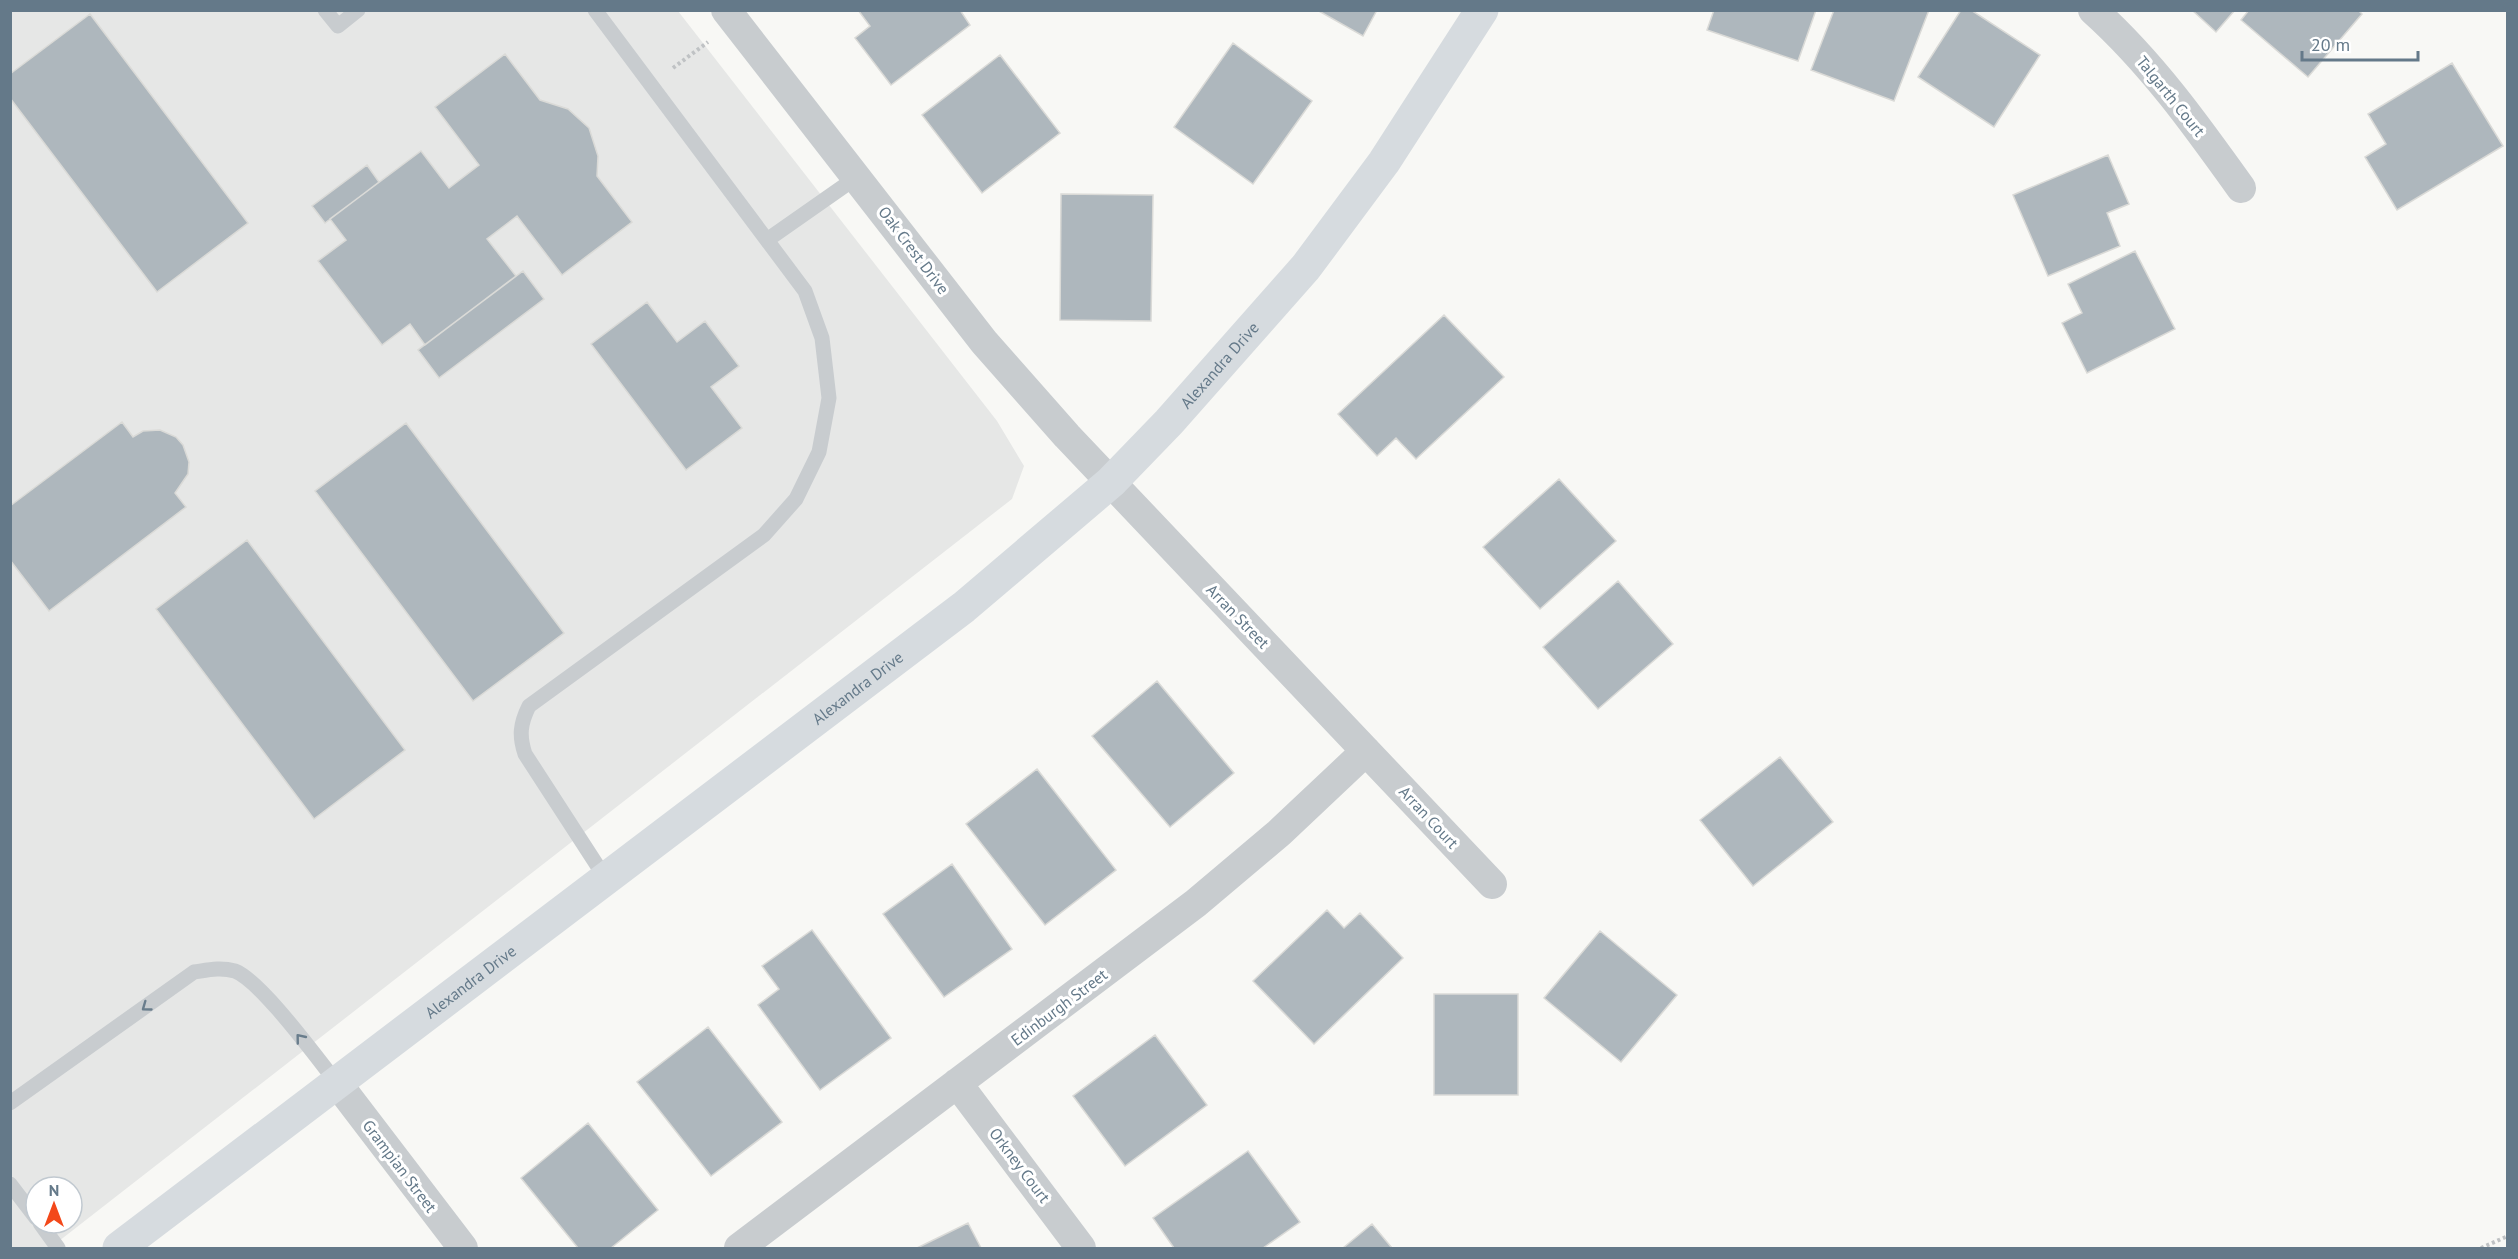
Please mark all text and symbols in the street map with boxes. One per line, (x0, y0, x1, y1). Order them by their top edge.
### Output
scale bar (2302, 24, 2418, 62)
text: 20 m (2311, 33, 2350, 56)
street label: Talgarth Court (2132, 52, 2210, 141)
street label: Oak Crest Drive (874, 202, 954, 298)
street label: Alexandra Drive (1176, 318, 1263, 413)
street label: Arran Street (1202, 580, 1274, 653)
street label: Alexandra Drive (808, 647, 907, 729)
street label: Arran Court (1395, 782, 1463, 853)
street label: Alexandra Drive (421, 941, 520, 1022)
street label: Edinburgh Street (1007, 964, 1112, 1050)
one-way arrow (141, 1000, 152, 1011)
one-way arrow (297, 1033, 308, 1044)
street label: Grampian Street (359, 1116, 442, 1217)
street label: Orkney Court (985, 1123, 1055, 1207)
north arrow (24, 1175, 84, 1235)
text: N (49, 1180, 59, 1200)

